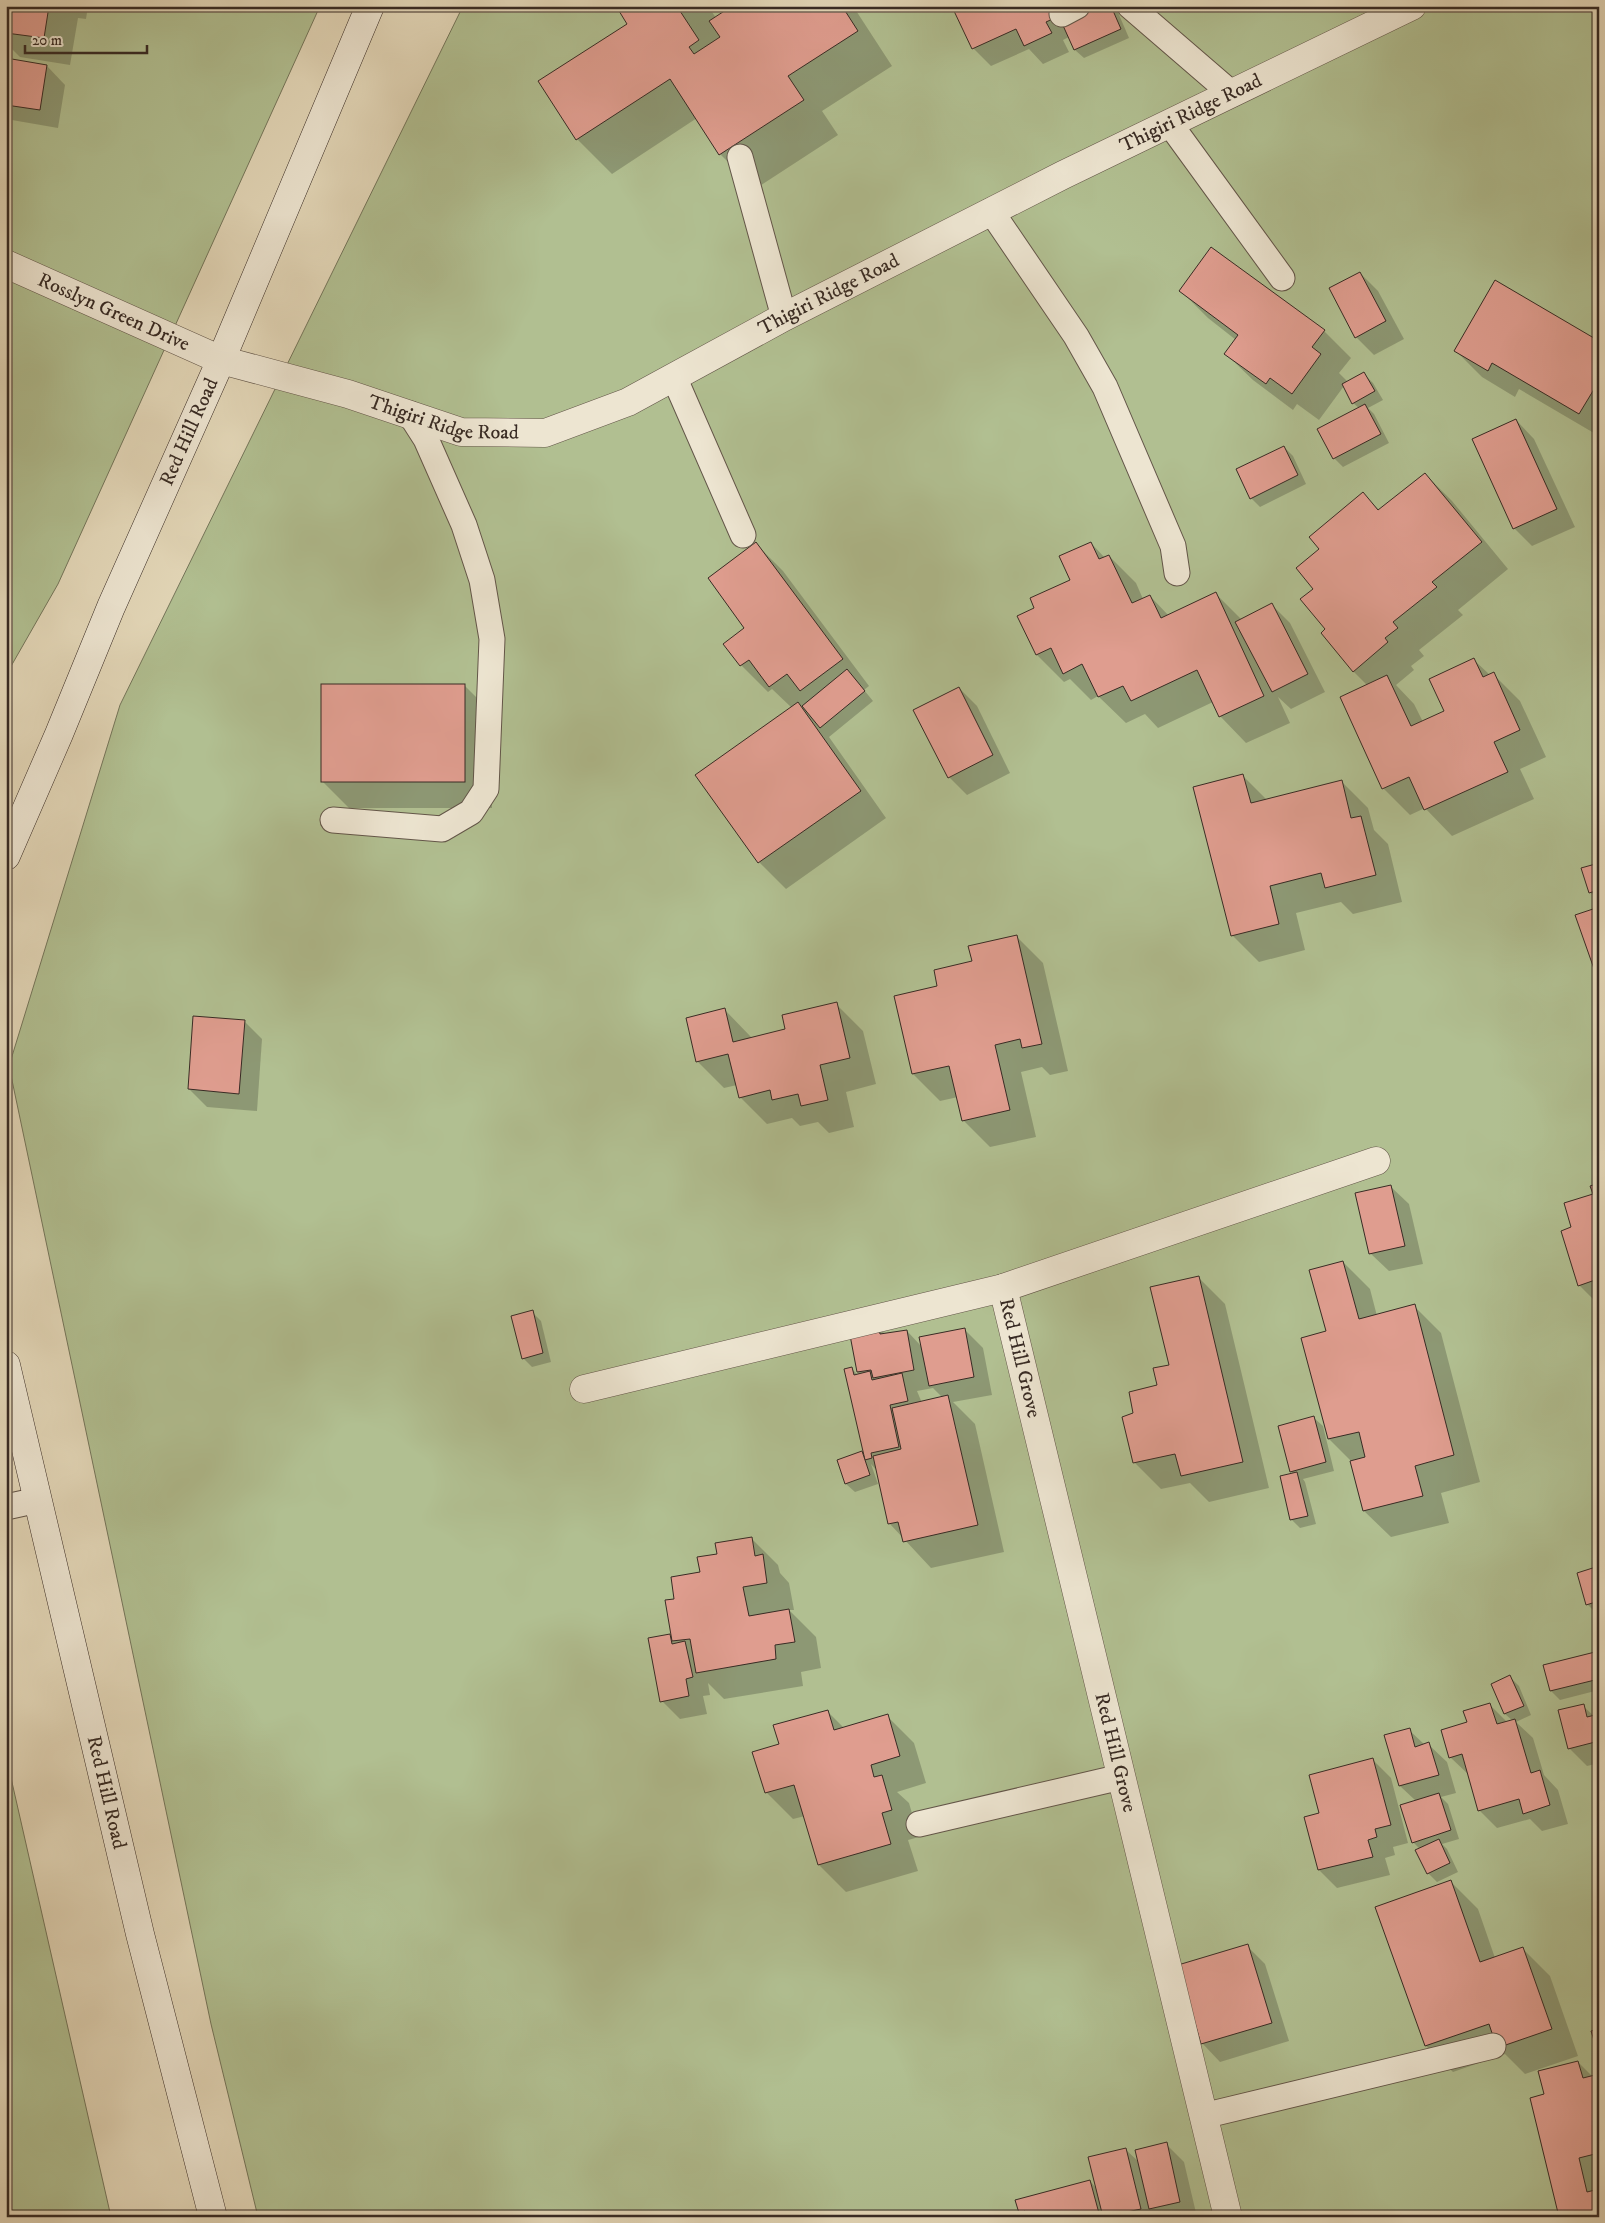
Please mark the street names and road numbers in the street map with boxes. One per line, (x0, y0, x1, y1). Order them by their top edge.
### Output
street label: Thigiri Ridge Road (1116, 68, 1266, 158)
street label: Thigiri Ridge Road (754, 248, 903, 341)
street label: Rosslyn Green Drive (34, 267, 194, 357)
street label: Red Hill Road (154, 374, 224, 490)
street label: Thigiri Ridge Road (365, 389, 519, 445)
street label: Red Hill Grove (993, 1296, 1046, 1420)
street label: Red Hill Grove (1089, 1690, 1142, 1815)
street label: Red Hill Road (81, 1733, 132, 1851)

